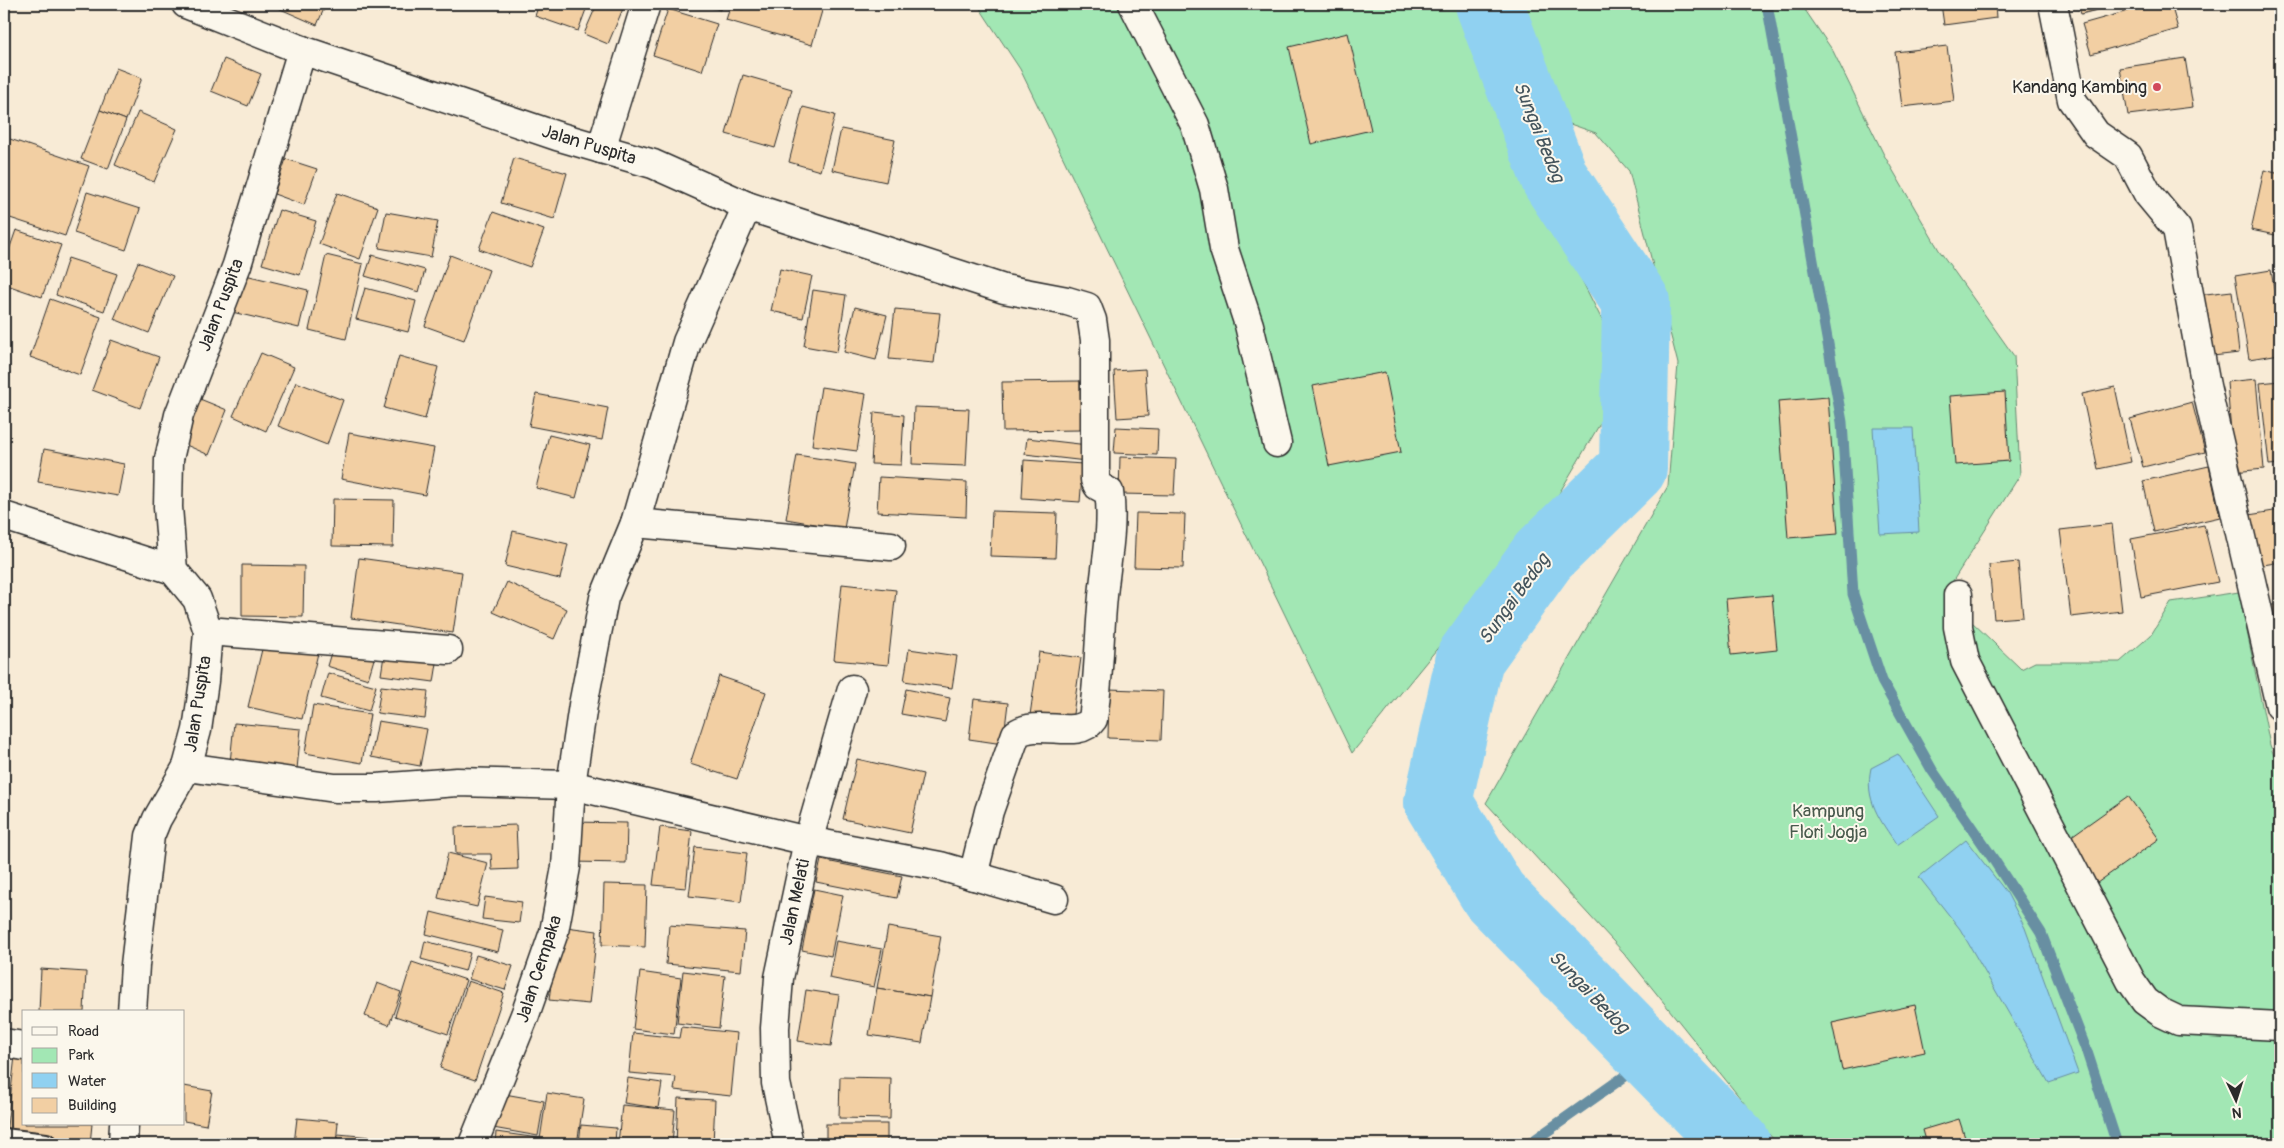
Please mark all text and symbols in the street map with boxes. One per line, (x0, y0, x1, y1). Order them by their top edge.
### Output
place label: Kandang Kambing (2012, 76, 2147, 99)
water label: Sungai Bedog (1508, 78, 1571, 187)
marker: Kandang Kambing (2151, 81, 2163, 93)
street label: Jalan Puspita (539, 120, 639, 170)
street label: Jalan Puspita (193, 255, 249, 355)
water label: Sungai Bedog (1473, 548, 1556, 649)
street label: Jalan Puspita (179, 654, 217, 754)
park label: Kampung Flori Jogja (1789, 800, 1867, 844)
street label: Jalan Melati (775, 857, 815, 947)
street label: Jalan Cempaka (511, 912, 567, 1026)
water label: Sungai Bedog (1544, 945, 1635, 1040)
legend (22, 1010, 185, 1126)
text: Road (68, 1022, 99, 1041)
text: Park (68, 1046, 95, 1065)
text: Water (68, 1072, 107, 1091)
north arrow (2212, 1076, 2262, 1126)
text: Building (68, 1096, 116, 1115)
text: N (2232, 1104, 2242, 1121)

